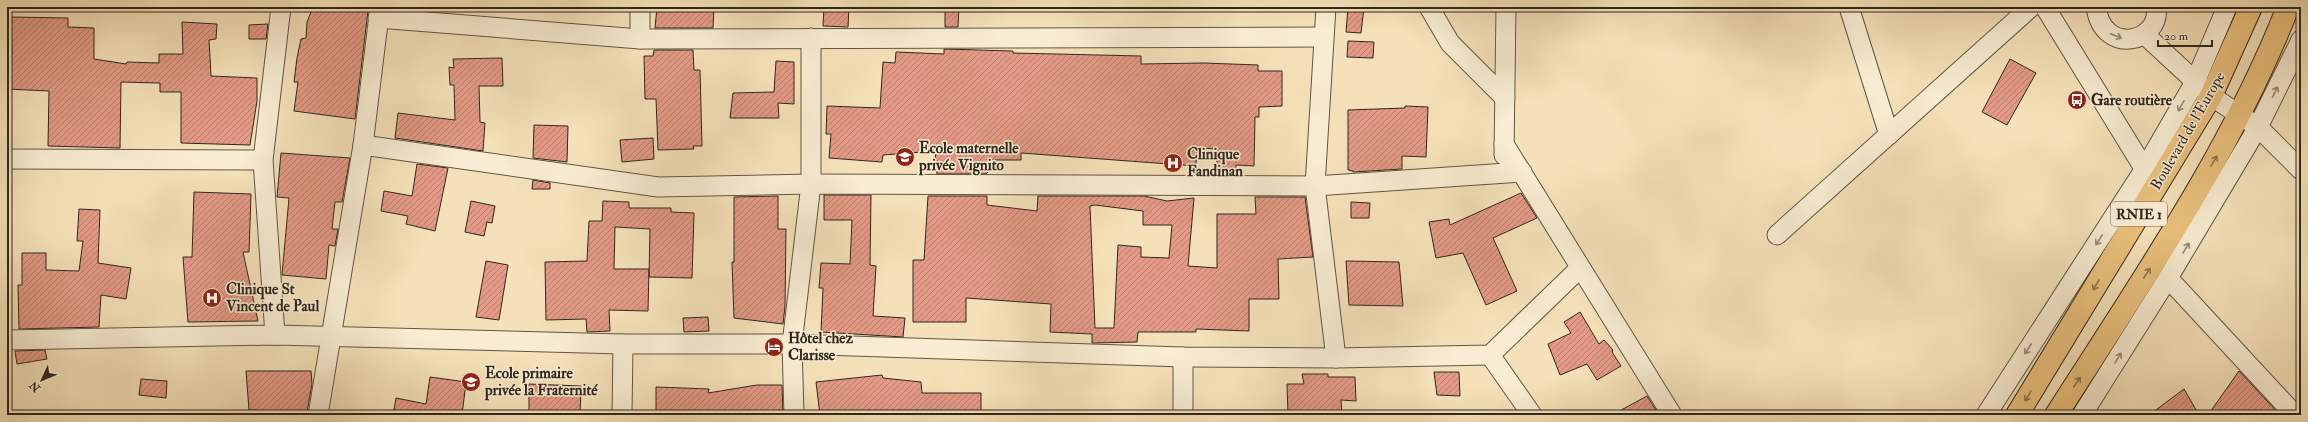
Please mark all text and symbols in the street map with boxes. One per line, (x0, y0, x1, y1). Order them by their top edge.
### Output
scale bar (2158, 22, 2212, 48)
text: 20 m (2164, 29, 2189, 44)
one-way arrow (2110, 33, 2122, 41)
street label: Boulevard de l’Europe (2146, 69, 2230, 194)
one-way arrow (2272, 86, 2279, 98)
bus stop icon: Gare routière (2066, 89, 2088, 111)
place label: Gare routière (2091, 91, 2173, 110)
one-way arrow (2177, 100, 2185, 112)
place label: Ecole maternelle privée Vignito (918, 139, 1019, 176)
place label: Clinique Fandinan (1187, 145, 1243, 181)
school or university icon: Ecole maternelle privée Vignito (894, 146, 916, 168)
hospital icon: Clinique Fandinan (1162, 152, 1184, 174)
one-way arrow (2210, 155, 2218, 167)
road number: RNIE 1 (2111, 202, 2167, 226)
one-way arrow (2094, 234, 2102, 246)
one-way arrow (2182, 243, 2190, 254)
one-way arrow (2143, 267, 2151, 278)
one-way arrow (2091, 279, 2099, 291)
place label: Clinique St Vincent de Paul (225, 280, 319, 316)
hospital icon: Clinique St Vincent de Paul (201, 287, 223, 309)
place label: Hôtel chez Clarisse (788, 329, 854, 365)
hotel icon: Hôtel chez Clarisse (763, 336, 785, 358)
one-way arrow (2024, 344, 2032, 355)
one-way arrow (2114, 352, 2122, 364)
north arrow (22, 360, 62, 400)
place label: Ecole primaire privée la Fraternité (484, 364, 598, 401)
school or university icon: Ecole primaire privée la Fraternité (460, 371, 482, 393)
one-way arrow (2073, 377, 2081, 388)
text: N (26, 378, 44, 395)
one-way arrow (2024, 390, 2032, 402)

